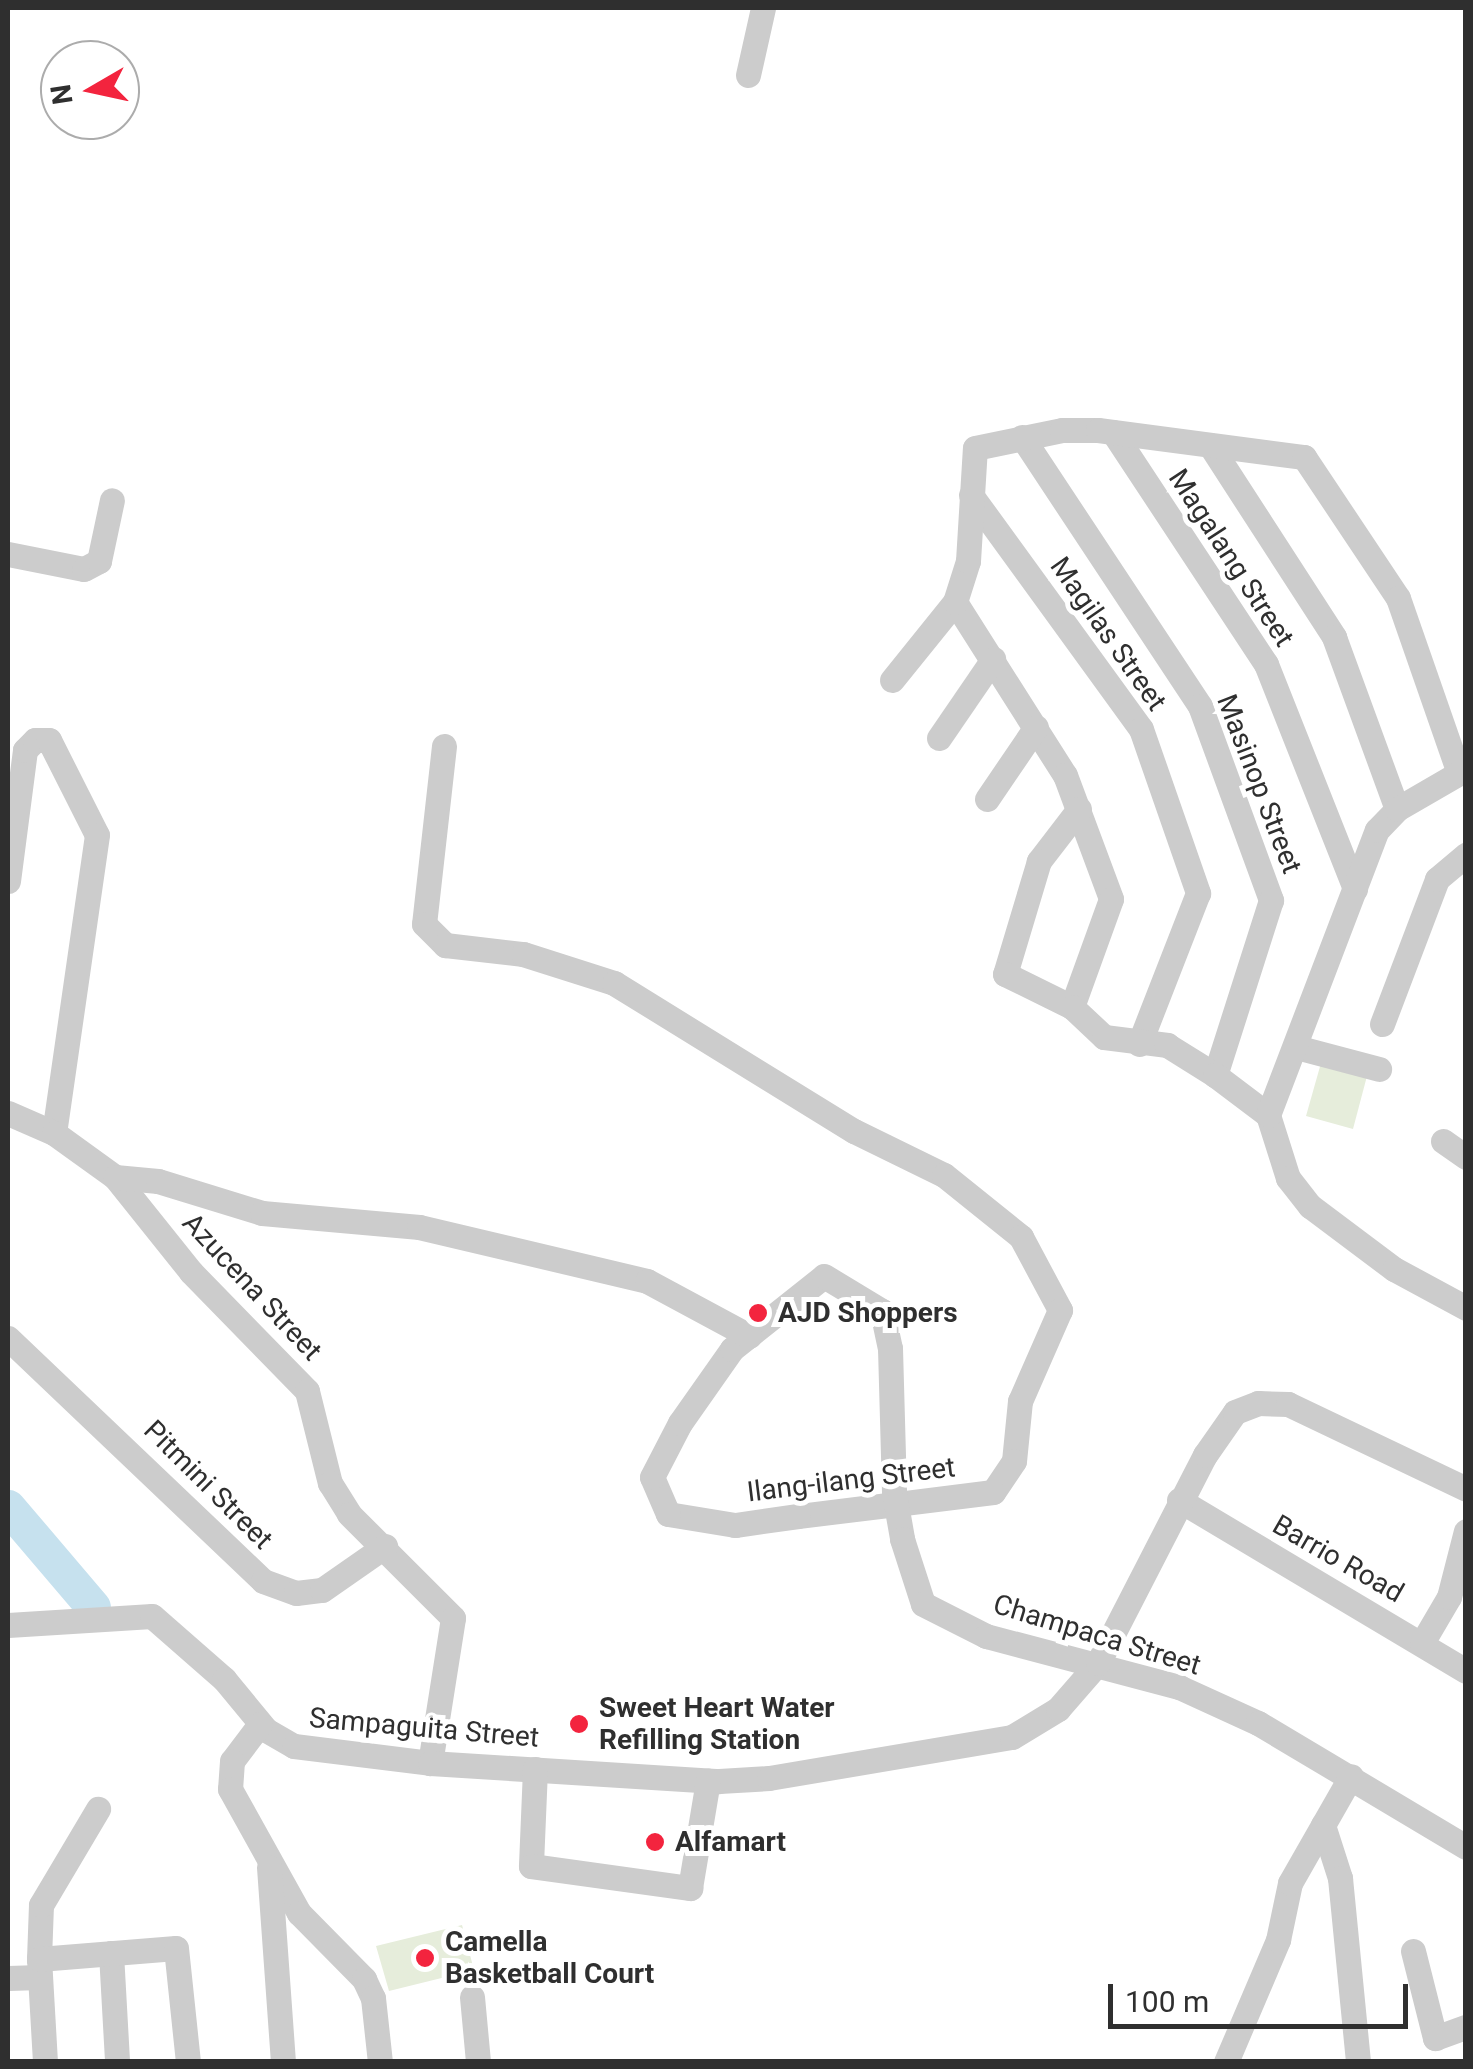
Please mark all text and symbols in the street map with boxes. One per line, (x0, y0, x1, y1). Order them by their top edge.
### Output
north arrow (40, 40, 140, 140)
text: N (44, 82, 80, 107)
street label: Magalang Street (1161, 463, 1301, 653)
street label: Magilas Street (1043, 551, 1173, 717)
street label: Masinop Street (1209, 690, 1309, 878)
street label: Azucena Street (175, 1207, 329, 1367)
place label: AJD Shoppers (778, 1296, 958, 1330)
marker: AJD Shoppers (747, 1302, 769, 1324)
street label: Pitmini Street (137, 1414, 279, 1556)
street label: Ilang-ilang Street (745, 1451, 957, 1509)
street label: Barrio Road (1267, 1508, 1409, 1610)
street label: Champaca Street (989, 1587, 1205, 1683)
place label: Sweet Heart Water Refilling Station (599, 1691, 835, 1757)
street label: Sampaguita Street (308, 1701, 540, 1755)
marker: Sweet Heart Water Refilling Station (568, 1713, 590, 1735)
place label: Alfamart (675, 1825, 786, 1859)
marker: Alfamart (644, 1831, 666, 1853)
place label: Camella Basketball Court (445, 1925, 654, 1991)
marker: Camella Basketball Court (414, 1947, 436, 1969)
scale bar (1113, 1964, 1413, 2026)
text: 100 m (1125, 1984, 1209, 2019)

